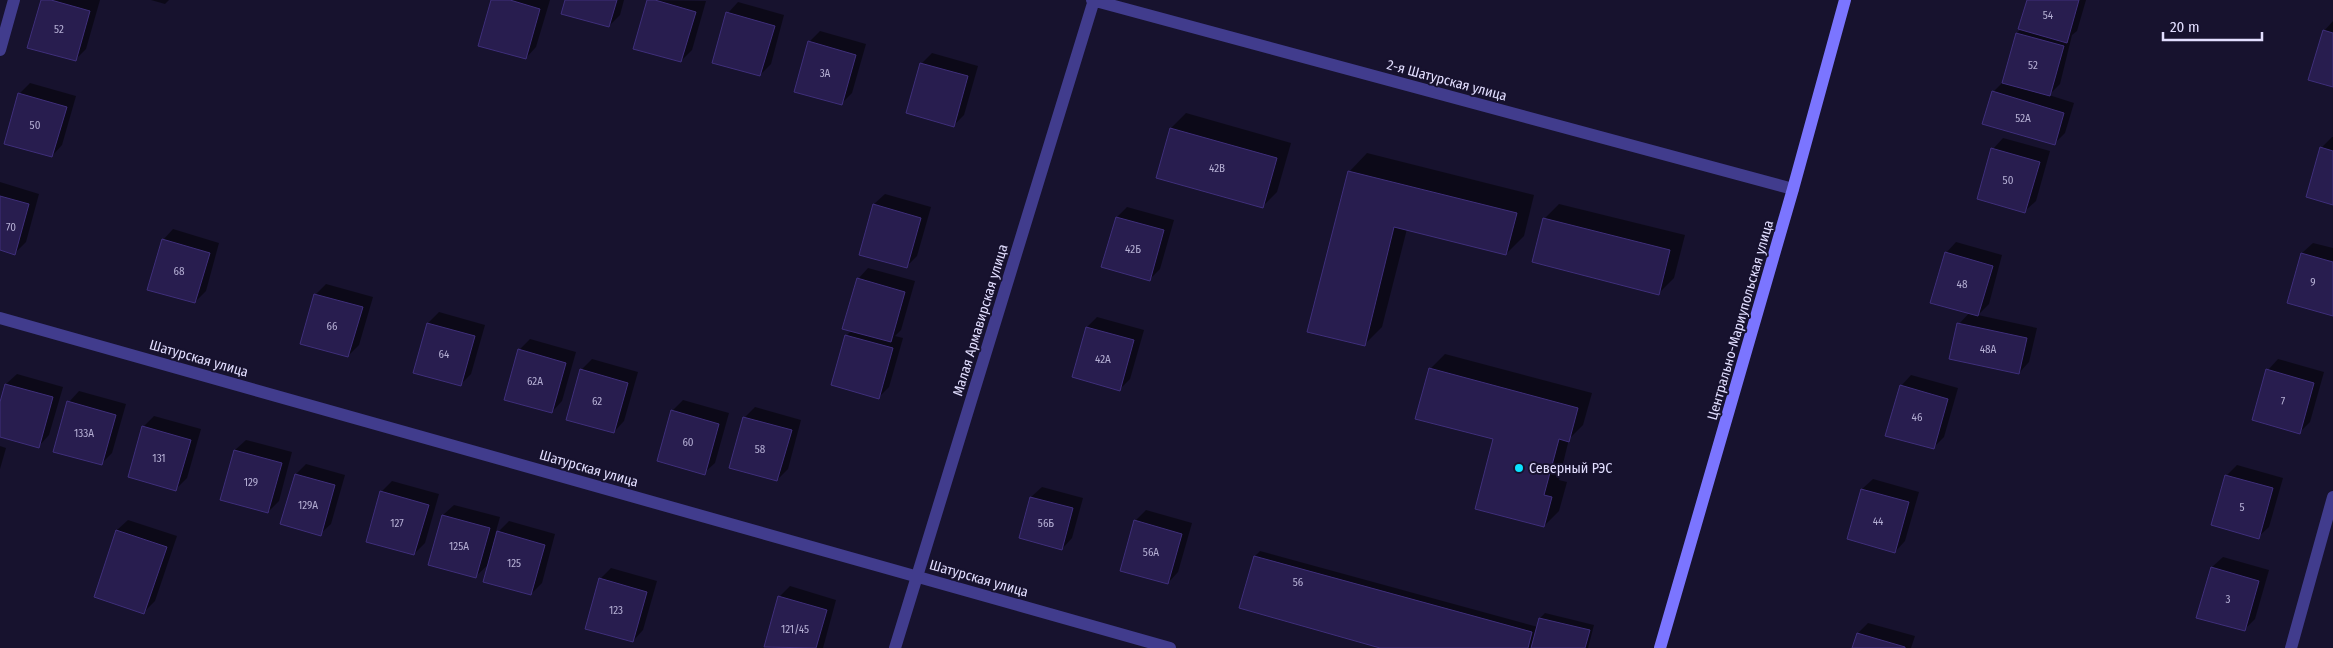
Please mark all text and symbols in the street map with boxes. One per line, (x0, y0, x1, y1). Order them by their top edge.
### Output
house number: 54 (2043, 9, 2054, 22)
scale bar (2163, 10, 2262, 42)
text: 20 m (2170, 18, 2200, 36)
house number: 52 (54, 23, 64, 36)
street label: 2-я Шатурская улица (1385, 56, 1509, 105)
house number: 52 (2028, 59, 2038, 72)
house number: 3А (820, 67, 831, 80)
house number: 52А (2015, 112, 2031, 125)
house number: 50 (30, 119, 41, 132)
house number: 42В (1209, 162, 1225, 175)
house number: 50 (2003, 174, 2014, 187)
street label: Центрально-Мариупольская улица (1704, 218, 1777, 422)
house number: 70 (6, 221, 16, 234)
street label: Малая Армавирская улица (949, 242, 1012, 398)
house number: 42Б (1125, 243, 1141, 256)
house number: 68 (174, 265, 185, 278)
house number: 9 (2310, 276, 2316, 289)
house number: 48 (1957, 278, 1968, 291)
house number: 66 (327, 320, 338, 333)
street label: Шатурская улица (147, 336, 250, 381)
house number: 48А (1980, 343, 1997, 356)
house number: 64 (439, 348, 450, 361)
house number: 42А (1095, 353, 1111, 366)
house number: 62А (527, 375, 543, 388)
house number: 62 (592, 395, 602, 408)
house number: 7 (2281, 395, 2286, 408)
house number: 46 (1912, 411, 1923, 424)
house number: 133А (74, 427, 94, 440)
house number: 60 (682, 436, 694, 449)
house number: 58 (755, 443, 766, 456)
street label: Шатурская улица (537, 446, 640, 491)
house number: 131 (152, 452, 166, 465)
place label: Северный РЭС (1529, 460, 1612, 477)
marker: Северный РЭС (1513, 462, 1525, 474)
house number: 129 (244, 476, 258, 489)
house number: 129А (298, 499, 318, 512)
house number: 5 (2239, 501, 2245, 514)
house number: 44 (1873, 515, 1884, 528)
house number: 127 (390, 517, 404, 530)
house number: 56Б (1038, 517, 1054, 530)
house number: 125А (449, 540, 469, 553)
house number: 56А (1143, 546, 1159, 559)
street label: Шатурская улица (927, 556, 1030, 601)
house number: 125 (507, 557, 521, 570)
house number: 56 (1293, 576, 1304, 589)
house number: 3 (2226, 593, 2231, 606)
house number: 123 (609, 604, 623, 617)
house number: 121/45 (781, 623, 809, 636)

